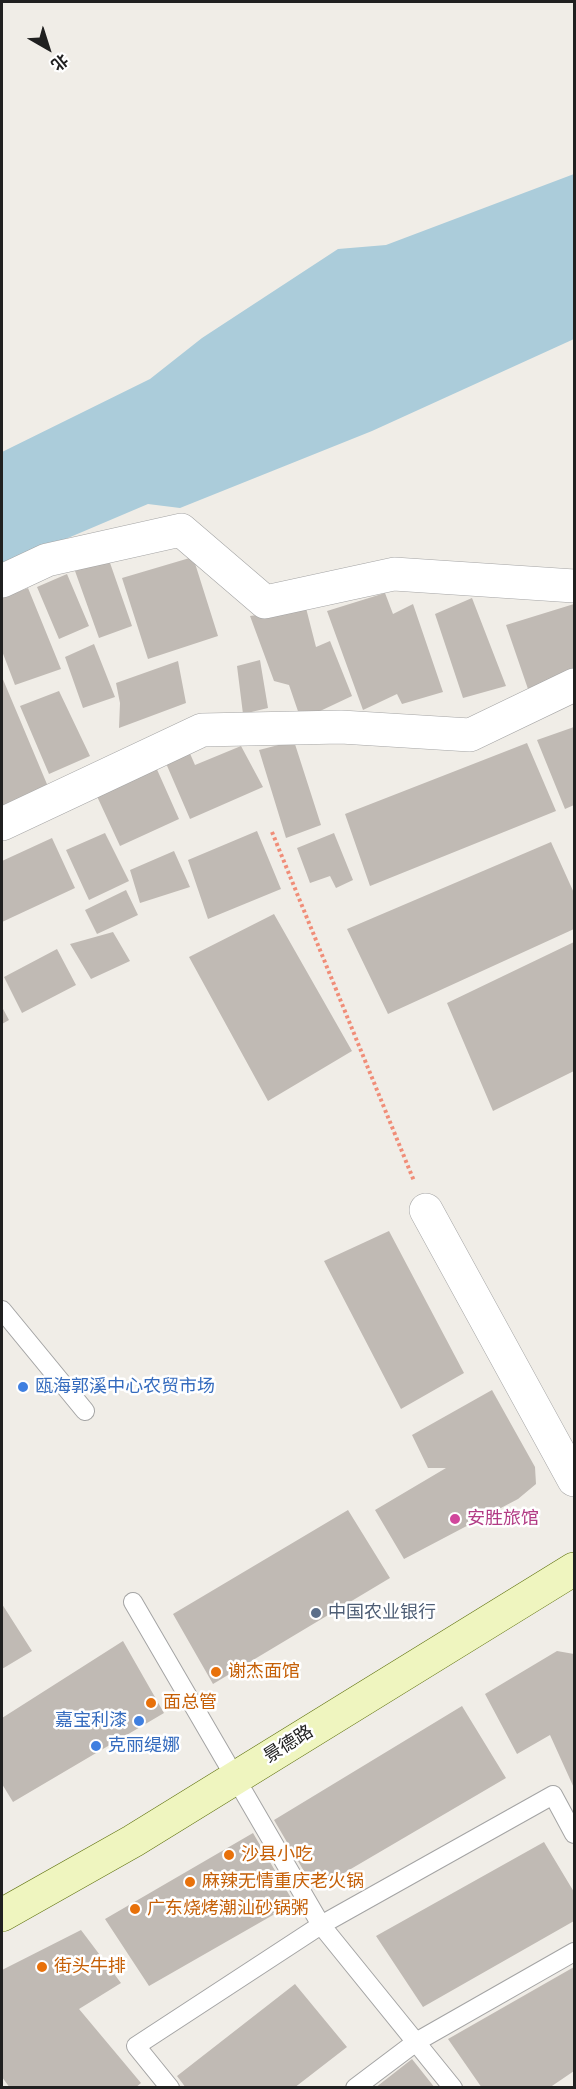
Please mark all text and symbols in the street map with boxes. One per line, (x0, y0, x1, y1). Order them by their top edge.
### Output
north arrow (18, 18, 78, 78)
text: 北 (47, 50, 72, 75)
place label: 瓯海郭溪中心农贸市场 (35, 1376, 215, 1398)
marker: 瓯海郭溪中心农贸市场 (16, 1380, 30, 1394)
place label: 安胜旅馆 (467, 1508, 539, 1530)
marker: 安胜旅馆 (448, 1512, 462, 1526)
place label: 中国农业银行 (328, 1602, 436, 1624)
marker: 中国农业银行 (309, 1606, 323, 1620)
place label: 谢杰面馆 (228, 1661, 300, 1683)
marker: 谢杰面馆 (209, 1665, 223, 1679)
place label: 面总管 (163, 1692, 217, 1714)
marker: 面总管 (144, 1696, 158, 1710)
place label: 嘉宝利漆 (55, 1710, 127, 1732)
marker: 嘉宝利漆 (132, 1714, 146, 1728)
street label: 景德路 (260, 1722, 318, 1768)
place label: 克丽缇娜 (108, 1735, 180, 1757)
marker: 克丽缇娜 (89, 1739, 103, 1753)
place label: 沙县小吃 (241, 1844, 313, 1866)
marker: 沙县小吃 (222, 1848, 236, 1862)
place label: 麻辣无情重庆老火锅 (202, 1871, 364, 1893)
marker: 麻辣无情重庆老火锅 (183, 1875, 197, 1889)
place label: 广东烧烤潮汕砂锅粥 (147, 1898, 309, 1920)
marker: 广东烧烤潮汕砂锅粥 (128, 1902, 142, 1916)
place label: 街头牛排 (54, 1956, 126, 1978)
marker: 街头牛排 (35, 1960, 49, 1974)

